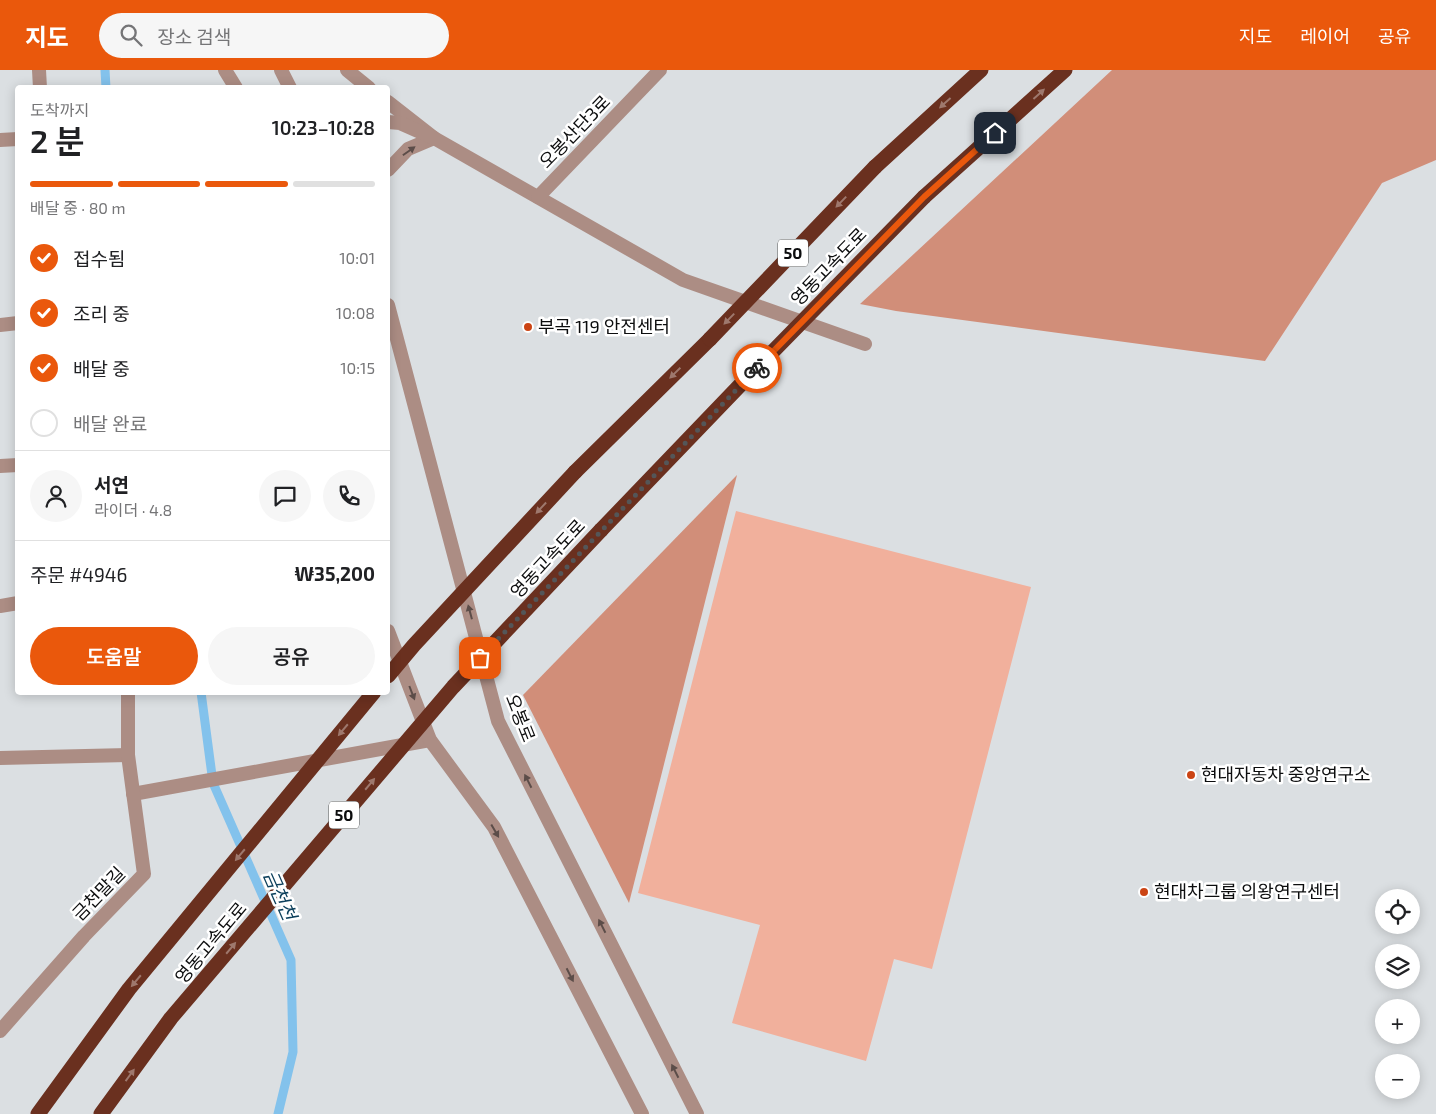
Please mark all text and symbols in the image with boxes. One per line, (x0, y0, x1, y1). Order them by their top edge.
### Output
search box (99, 13, 449, 58)
icon: search (117, 21, 145, 49)
text: 지도 (25, 22, 69, 51)
text: 장소 검색 (157, 25, 231, 48)
text: 지도 (1239, 25, 1272, 47)
text: 레이어 (1300, 25, 1350, 47)
text: 공유 (1378, 25, 1411, 47)
one-way arrow (1032, 88, 1044, 100)
street label: 오봉산단3로 (534, 90, 614, 172)
one-way arrow (940, 97, 952, 109)
text: 도착까지 (30, 100, 89, 119)
pin (974, 112, 1016, 154)
text: 10:23–10:28 (272, 116, 375, 139)
icon: home (981, 119, 1009, 147)
text: 2 분 (30, 121, 85, 159)
one-way arrow (402, 146, 416, 156)
one-way arrow (835, 196, 847, 208)
text: 배달 중 · 80 m (30, 198, 126, 217)
street label: 영동고속도로 (786, 223, 871, 310)
road number: 50 (778, 240, 808, 267)
icon: check (30, 244, 58, 272)
text: 접수됨 (73, 247, 125, 270)
text: 10:01 (339, 248, 375, 267)
icon: check (30, 299, 58, 327)
text: 조리 중 (73, 302, 130, 325)
text: 10:08 (336, 303, 375, 322)
one-way arrow (723, 313, 735, 325)
place label: 부곡 119 안전센터 (538, 315, 670, 337)
marker: 부곡 119 안전센터 (522, 321, 534, 333)
courier (732, 343, 782, 393)
icon: check (30, 354, 58, 382)
icon: bike (743, 354, 771, 382)
text: 배달 중 (73, 357, 130, 380)
text: 10:15 (340, 358, 375, 377)
one-way arrow (670, 367, 682, 379)
text: 배달 완료 (73, 412, 147, 435)
button: person (30, 470, 82, 522)
button: chat (259, 470, 311, 522)
button: phone (323, 470, 375, 522)
text: 서연 (94, 473, 129, 496)
text: 라이더 · 4.8 (94, 500, 172, 519)
one-way arrow (535, 501, 547, 513)
street label: 영동고속도로 (505, 514, 589, 602)
text: ₩35,200 (295, 562, 375, 585)
text: 주문 #4946 (30, 563, 127, 586)
one-way arrow (465, 604, 473, 619)
button: 도움말 (30, 627, 198, 685)
button: 공유 (208, 627, 375, 685)
pin (459, 637, 501, 679)
icon: bag (466, 644, 494, 672)
one-way arrow (409, 685, 416, 700)
street label: 오봉로 (501, 690, 540, 745)
one-way arrow (338, 723, 349, 736)
place label: 현대자동차 중앙연구소 (1201, 763, 1371, 785)
marker: 현대자동차 중앙연구소 (1185, 769, 1197, 781)
one-way arrow (524, 774, 532, 788)
one-way arrow (365, 777, 376, 790)
road number: 50 (329, 802, 359, 828)
one-way arrow (491, 823, 499, 838)
one-way arrow (234, 849, 245, 862)
street label: 금천말길 (67, 862, 129, 925)
water label: 금천천 (259, 866, 302, 925)
place label: 현대차그룹 의왕연구센터 (1154, 880, 1340, 902)
marker: 현대차그룹 의왕연구센터 (1138, 886, 1150, 898)
map controls (1375, 889, 1420, 1099)
button: locate (1375, 889, 1420, 934)
street label: 영동고속도로 (170, 897, 251, 987)
one-way arrow (598, 918, 606, 933)
one-way arrow (226, 941, 237, 954)
button: layers (1375, 944, 1420, 989)
one-way arrow (566, 968, 574, 982)
one-way arrow (130, 974, 142, 986)
button: + (1375, 999, 1420, 1044)
button: − (1375, 1054, 1420, 1099)
one-way arrow (671, 1063, 679, 1078)
one-way arrow (125, 1068, 135, 1082)

